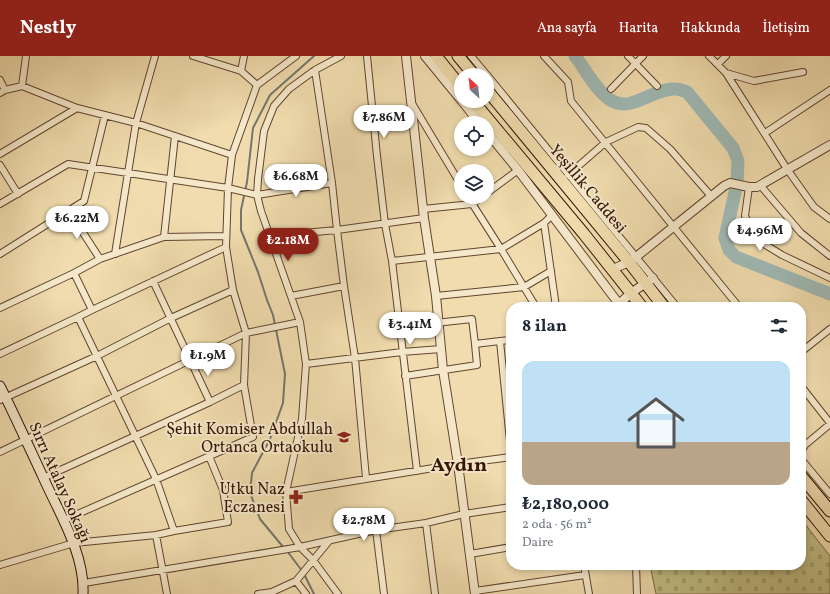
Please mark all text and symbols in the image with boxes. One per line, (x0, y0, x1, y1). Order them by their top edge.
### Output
text: Nestly (20, 15, 76, 41)
text: Ana sayfa (537, 19, 597, 38)
text: Harita (619, 19, 658, 38)
text: Hakkında (680, 19, 740, 38)
text: İletişim (762, 19, 810, 38)
north arrow (454, 68, 494, 108)
map controls (454, 68, 494, 204)
pin: ₺7.86M (351, 105, 417, 139)
text: ₺7.86M (362, 109, 406, 127)
button: locate (454, 116, 494, 156)
street label: Yeşillik Caddesi (544, 140, 631, 239)
pin: ₺6.68M (263, 164, 329, 198)
button: layers (454, 164, 494, 204)
text: ₺6.68M (273, 168, 319, 186)
pin: ₺6.22M (44, 206, 110, 240)
text: ₺6.22M (55, 210, 99, 228)
pin: ₺4.96M (727, 218, 793, 252)
text: ₺4.96M (737, 222, 783, 240)
pin: ₺2.18M (255, 228, 321, 262)
text: ₺2.18M (266, 232, 310, 250)
pin: ₺3.41M (377, 312, 443, 346)
text: 8 ilan (522, 315, 567, 338)
icon: filters (768, 315, 790, 337)
text: ₺3.41M (388, 316, 432, 334)
pin: ₺1.9M (180, 343, 236, 377)
text: ₺1.9M (190, 347, 226, 365)
icon: home (620, 387, 692, 459)
street label: Sırrı Atalay Sokağı (23, 419, 96, 547)
place label: Şehit Komiser Abdullah Ortanca Ortaokulu (166, 419, 333, 459)
school or university icon: Şehit Komiser Abdullah Ortanca Ortaokulu (336, 429, 352, 445)
district label: Aydın (431, 452, 487, 480)
place label: Utku Naz Eczanesi (220, 479, 285, 519)
pharmacy icon: Utku Naz Eczanesi (288, 489, 304, 505)
text: ₺2,180,000 (522, 493, 609, 516)
pin: ₺2.78M (331, 508, 397, 542)
text: ₺2.78M (342, 512, 386, 530)
text: 2 oda · 56 m² (522, 516, 592, 534)
text: Daire (522, 534, 554, 552)

